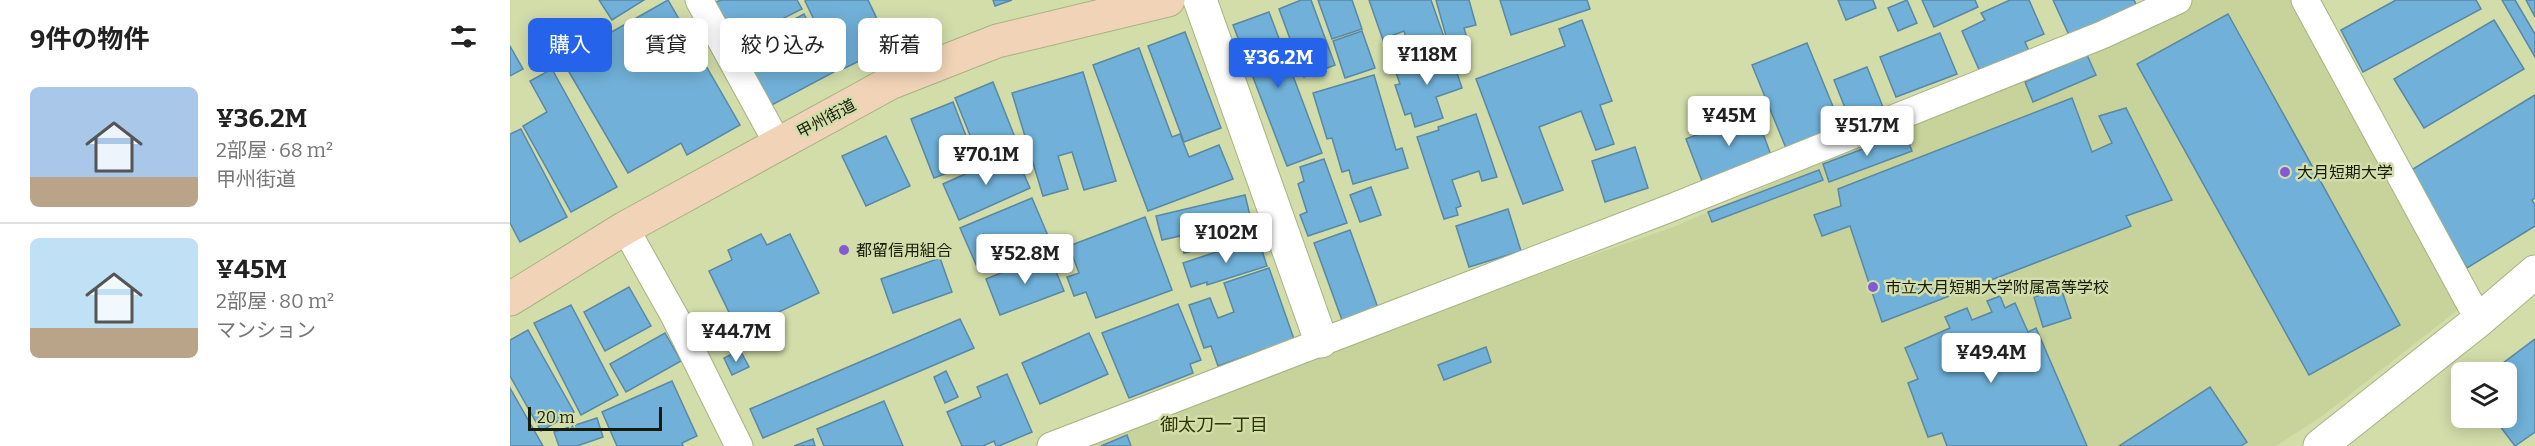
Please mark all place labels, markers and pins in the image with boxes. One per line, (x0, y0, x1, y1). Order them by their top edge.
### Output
pin: ¥118M (1385, 35, 1469, 86)
pin: ¥36.2M (1229, 38, 1327, 89)
pin: ¥45M (1693, 96, 1765, 147)
pin: ¥51.7M (1818, 106, 1916, 157)
pin: ¥70.1M (937, 135, 1035, 186)
place label: 大月短期大学 (2297, 163, 2393, 182)
marker: 大月短期大学 (2278, 165, 2292, 179)
pin: ¥102M (1184, 213, 1268, 264)
pin: ¥52.8M (976, 234, 1074, 285)
place label: 都留信用組合 (856, 241, 952, 260)
marker: 都留信用組合 (837, 243, 851, 257)
place label: 市立大月短期大学附属高等学校 (1885, 278, 2109, 297)
marker: 市立大月短期大学附属高等学校 (1866, 280, 1880, 294)
pin: ¥44.7M (687, 312, 785, 363)
pin: ¥49.4M (1942, 333, 2040, 384)

